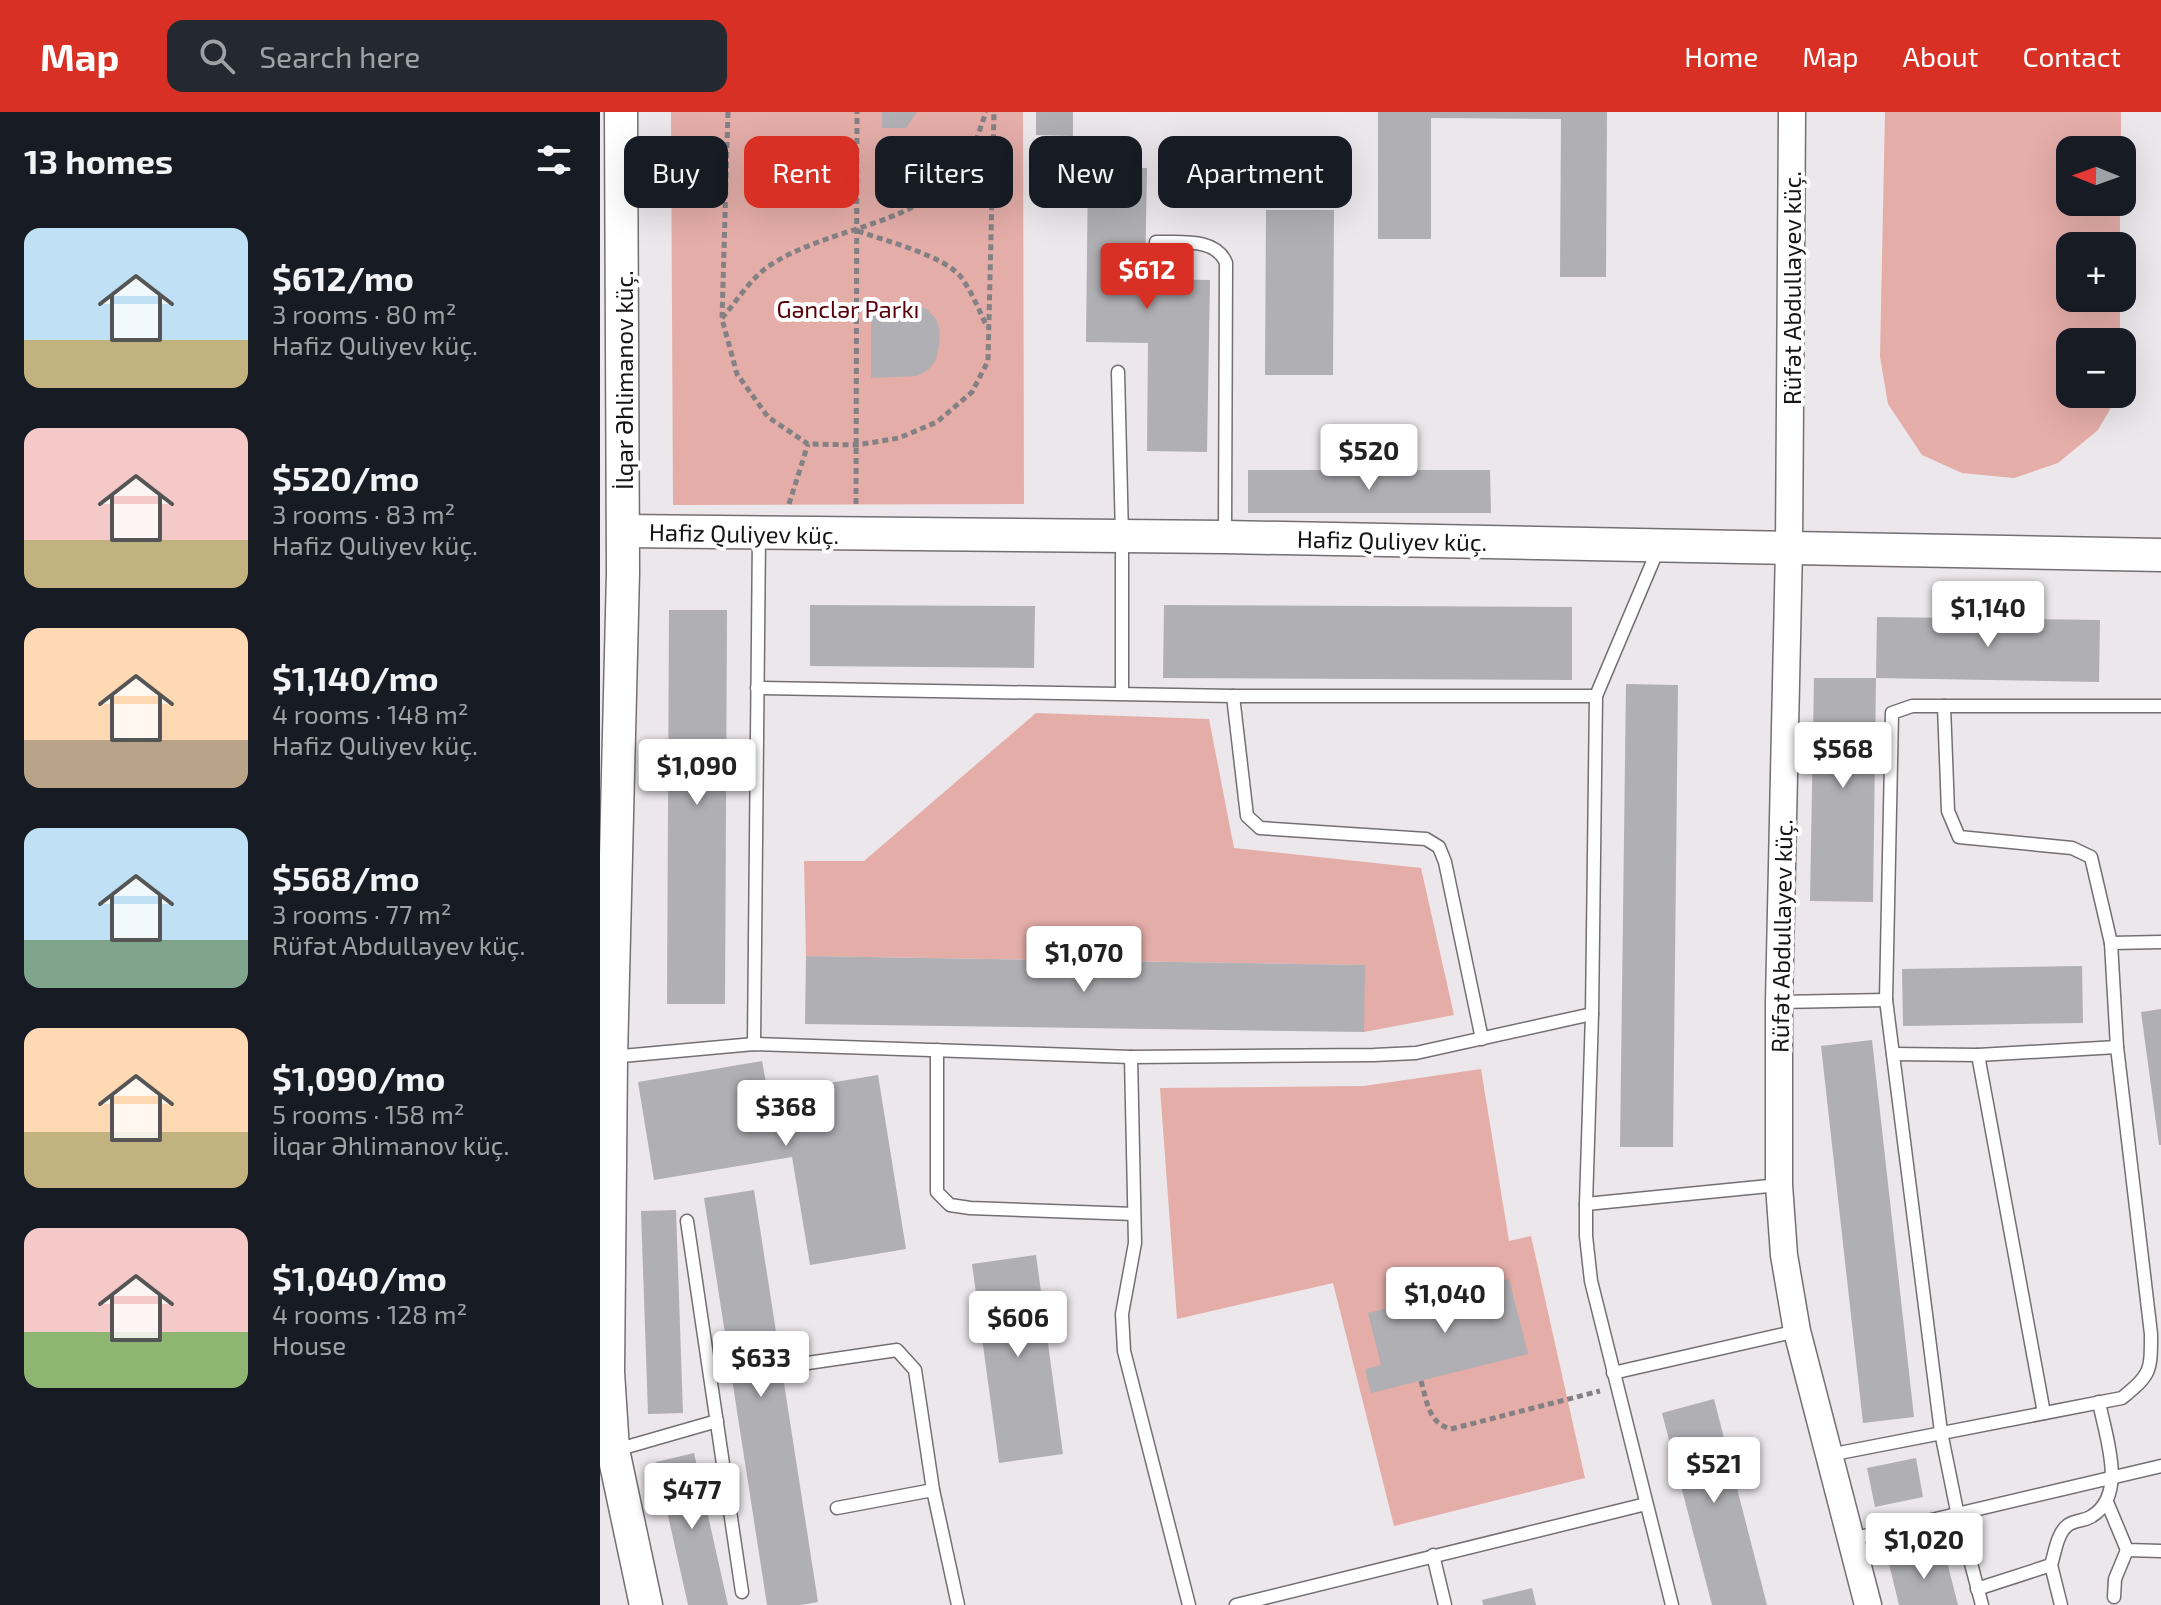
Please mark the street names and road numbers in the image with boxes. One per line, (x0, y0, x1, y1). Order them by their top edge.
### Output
street label: Rüfət Abdullayev küç. (1777, 171, 1807, 405)
street label: İlqar Əhlimanov küç. (609, 270, 639, 490)
street label: Hafiz Quliyev küç. (649, 517, 839, 550)
street label: Hafiz Quliyev küç. (1297, 524, 1487, 557)
street label: Rüfət Abdullayev küç. (1764, 819, 1799, 1053)

